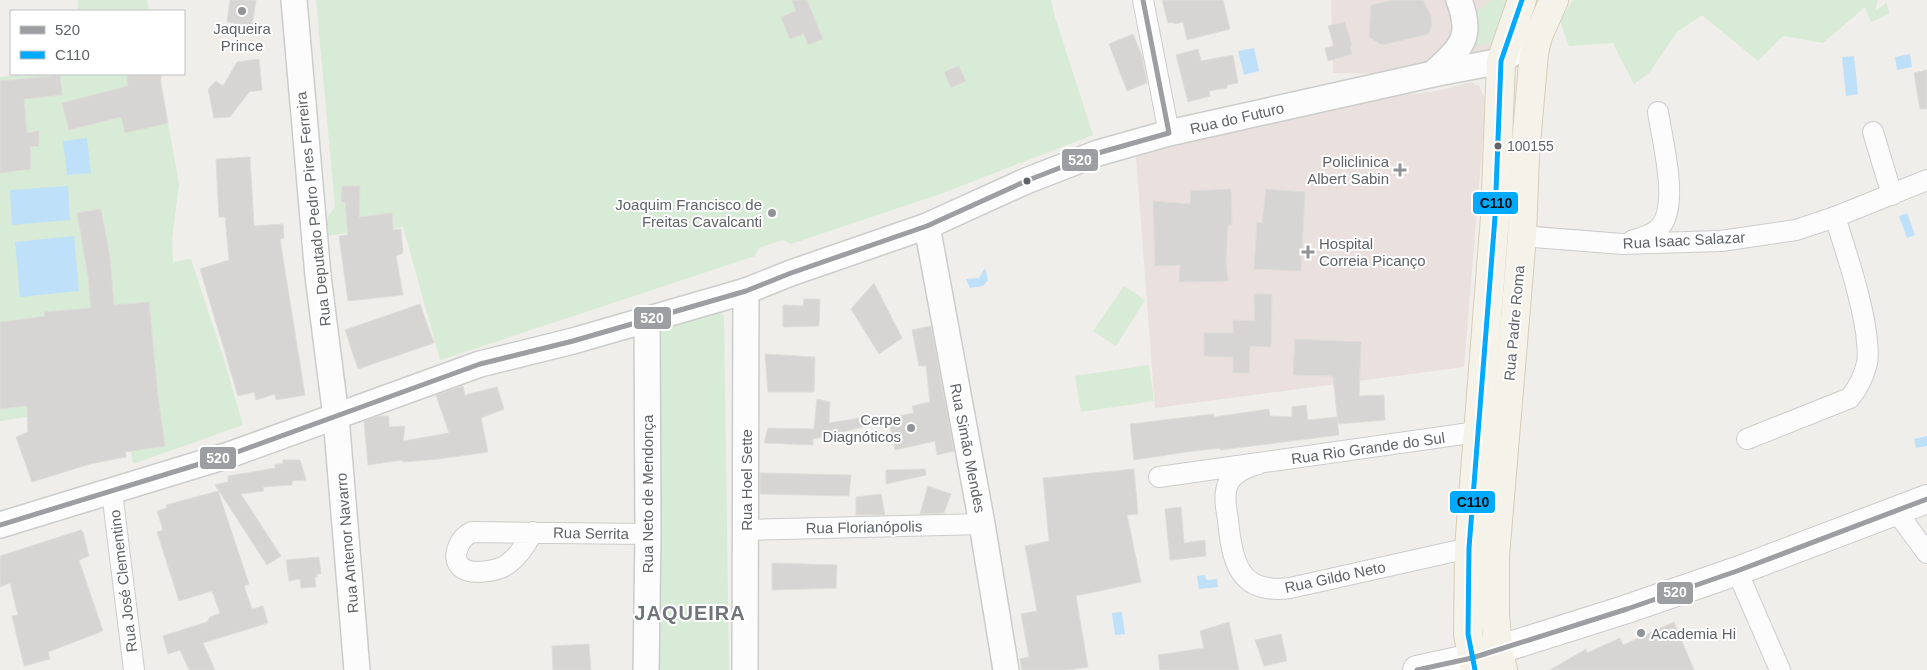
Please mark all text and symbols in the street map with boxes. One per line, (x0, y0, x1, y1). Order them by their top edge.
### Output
marker: Jaqueira Prince (236, 5, 248, 17)
legend (10, 10, 185, 75)
place label: Jaqueira Prince (213, 20, 271, 54)
text: 520 (55, 21, 80, 38)
text: C110 (55, 46, 90, 63)
street label: Rua Deputado Pedro Pires Ferreira (292, 90, 334, 327)
street label: Rua do Futuro (1188, 99, 1286, 137)
place label: 100155 (1507, 138, 1554, 154)
marker: 100155 (1493, 141, 1503, 151)
line badge: 520 (1061, 148, 1099, 172)
text: 520 (1068, 152, 1092, 168)
place label: Policlinica Albert Sabin (1307, 153, 1390, 187)
marker: Policlinica Albert Sabin (1393, 163, 1407, 177)
unlabelled marker (1022, 176, 1032, 186)
line badge: C110 (1472, 191, 1519, 215)
text: C110 (1480, 195, 1513, 211)
place label: Joaquim Francisco de Freitas Cavalcanti (615, 196, 762, 230)
marker: Joaquim Francisco de Freitas Cavalcanti (766, 207, 778, 219)
street label: Rua Isaac Salazar (1622, 228, 1746, 252)
place label: Hospital Correia Picanço (1319, 235, 1426, 269)
marker: Hospital Correia Picanço (1301, 245, 1315, 259)
street label: Rua Padre Roma (1500, 264, 1528, 381)
line badge: 520 (633, 306, 672, 330)
text: 520 (640, 310, 664, 326)
street label: Rua Simão Mendes (947, 382, 989, 514)
place label: Cerpe Diagnóticos (823, 411, 901, 445)
street label: Rua Neto de Mendonça (639, 414, 656, 573)
marker: Cerpe Diagnóticos (905, 422, 917, 434)
street label: Rua Hoel Sette (738, 429, 755, 531)
street label: Rua Rio Grande do Sul (1290, 429, 1446, 467)
line badge: 520 (199, 446, 237, 470)
text: 520 (206, 450, 230, 466)
street label: Rua Antenor Navarro (332, 472, 362, 614)
line badge: C110 (1449, 490, 1496, 514)
text: C110 (1457, 494, 1490, 510)
street label: Rua José Clementino (106, 509, 140, 653)
street label: Rua Florianópolis (805, 517, 923, 537)
street label: Rua Serrita (553, 524, 630, 542)
street label: Rua Gildo Neto (1283, 558, 1387, 596)
line badge: 520 (1656, 581, 1694, 605)
text: 520 (1663, 584, 1687, 600)
district label: JAQUEIRA (634, 602, 746, 624)
place label: Academia Hi (1651, 625, 1736, 642)
marker: Academia Hi (1635, 627, 1647, 639)

